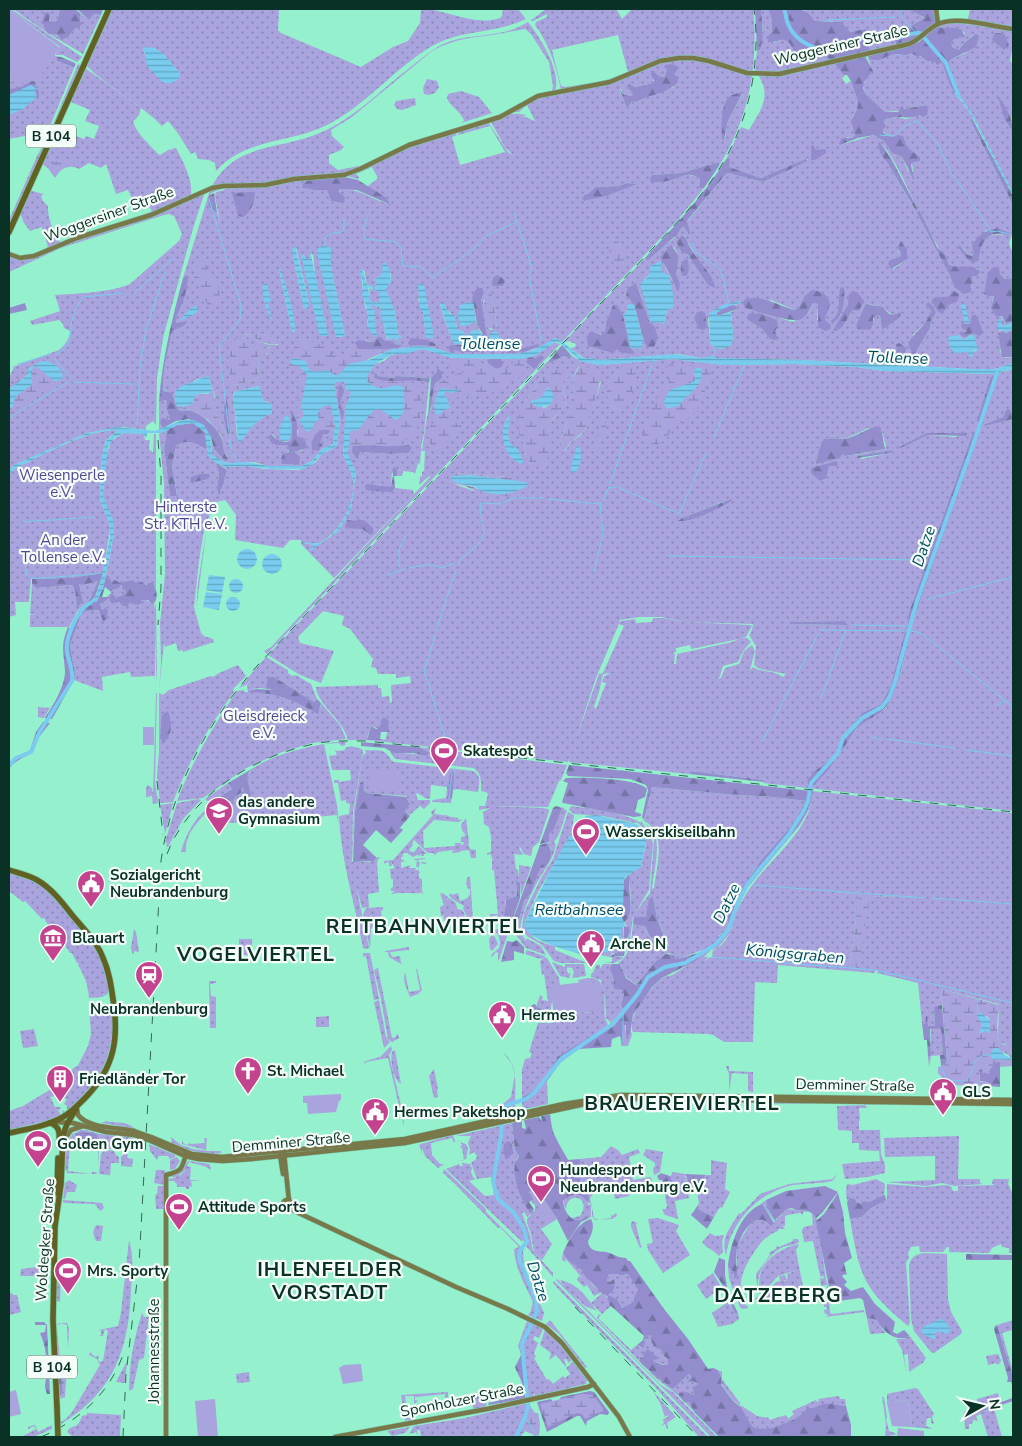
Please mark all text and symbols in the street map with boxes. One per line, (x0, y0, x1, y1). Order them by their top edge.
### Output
street label: Woggersiner Straße (772, 20, 910, 70)
road number: B 104 (26, 124, 76, 148)
street label: Woggersiner Straße (42, 181, 176, 247)
water label: Tollense (460, 333, 521, 355)
water label: Tollense (867, 346, 929, 370)
park label: Wiesenperle e.V. (19, 465, 105, 502)
park label: Hinterste Str. KTH e.V. (144, 497, 228, 534)
water label: Datze (907, 523, 941, 570)
park label: An der Tollense e.V. (21, 530, 105, 567)
park label: Gleisdreieck e.V. (223, 706, 305, 743)
sports icon: Skatespot (429, 736, 459, 775)
place label: Skatespot (463, 741, 533, 761)
place label: das andere Gymnasium (238, 792, 320, 829)
school or university icon: das andere Gymnasium (204, 796, 234, 835)
sports icon: Wasserskiseilbahn (571, 817, 601, 856)
place label: Wasserskiseilbahn (605, 822, 736, 842)
place label: Sozialgericht Neubrandenburg (110, 865, 228, 902)
public building icon: Sozialgericht Neubrandenburg (76, 869, 106, 908)
water label: Datze (708, 879, 746, 927)
water label: Reitbahnsee (534, 899, 624, 921)
district label: REITBAHNVIERTEL (326, 913, 524, 940)
museum icon: Blauart (38, 923, 68, 962)
place label: Blauart (72, 928, 125, 948)
public building icon: Arche N (576, 929, 606, 968)
place label: Arche N (610, 934, 666, 954)
water label: Königsgraben (745, 939, 845, 969)
district label: VOGELVIERTEL (176, 941, 335, 968)
station icon: Neubrandenburg (134, 960, 164, 999)
place label: Neubrandenburg (90, 999, 208, 1019)
public building icon: Hermes (487, 1000, 517, 1039)
place label: Hermes (521, 1005, 575, 1025)
church icon: St. Michael (233, 1056, 263, 1095)
place label: St. Michael (267, 1061, 344, 1081)
building icon: Friedländer Tor (45, 1064, 75, 1103)
place label: Friedländer Tor (79, 1069, 186, 1089)
street label: Demminer Straße (795, 1074, 915, 1096)
public building icon: GLS (928, 1077, 958, 1116)
place label: GLS (962, 1082, 991, 1102)
district label: BRAUEREIVIERTEL (584, 1090, 780, 1117)
public building icon: Hermes Paketshop (360, 1097, 390, 1136)
place label: Hermes Paketshop (394, 1102, 525, 1122)
street label: Demminer Straße (231, 1127, 351, 1157)
sports icon: Golden Gym (23, 1129, 53, 1168)
place label: Golden Gym (57, 1134, 143, 1154)
place label: Hundesport Neubrandenburg e.V. (560, 1160, 707, 1197)
sports icon: Hundesport Neubrandenburg e.V. (526, 1164, 556, 1203)
street label: Woldegker Straße (31, 1178, 59, 1302)
sports icon: Attitude Sports (164, 1192, 194, 1231)
place label: Attitude Sports (198, 1197, 306, 1217)
sports icon: Mrs. Sporty (53, 1256, 83, 1295)
district label: IHLENFELDER VORSTADT (257, 1256, 403, 1306)
water label: Datze (521, 1258, 555, 1305)
place label: Mrs. Sporty (87, 1261, 168, 1281)
district label: DATZEBERG (714, 1282, 842, 1309)
street label: Johannesstraße (144, 1299, 164, 1404)
road number: B 104 (27, 1355, 77, 1378)
street label: Sponholzer Straße (399, 1378, 525, 1422)
north arrow (957, 1381, 1007, 1431)
text: N (984, 1398, 1005, 1411)

